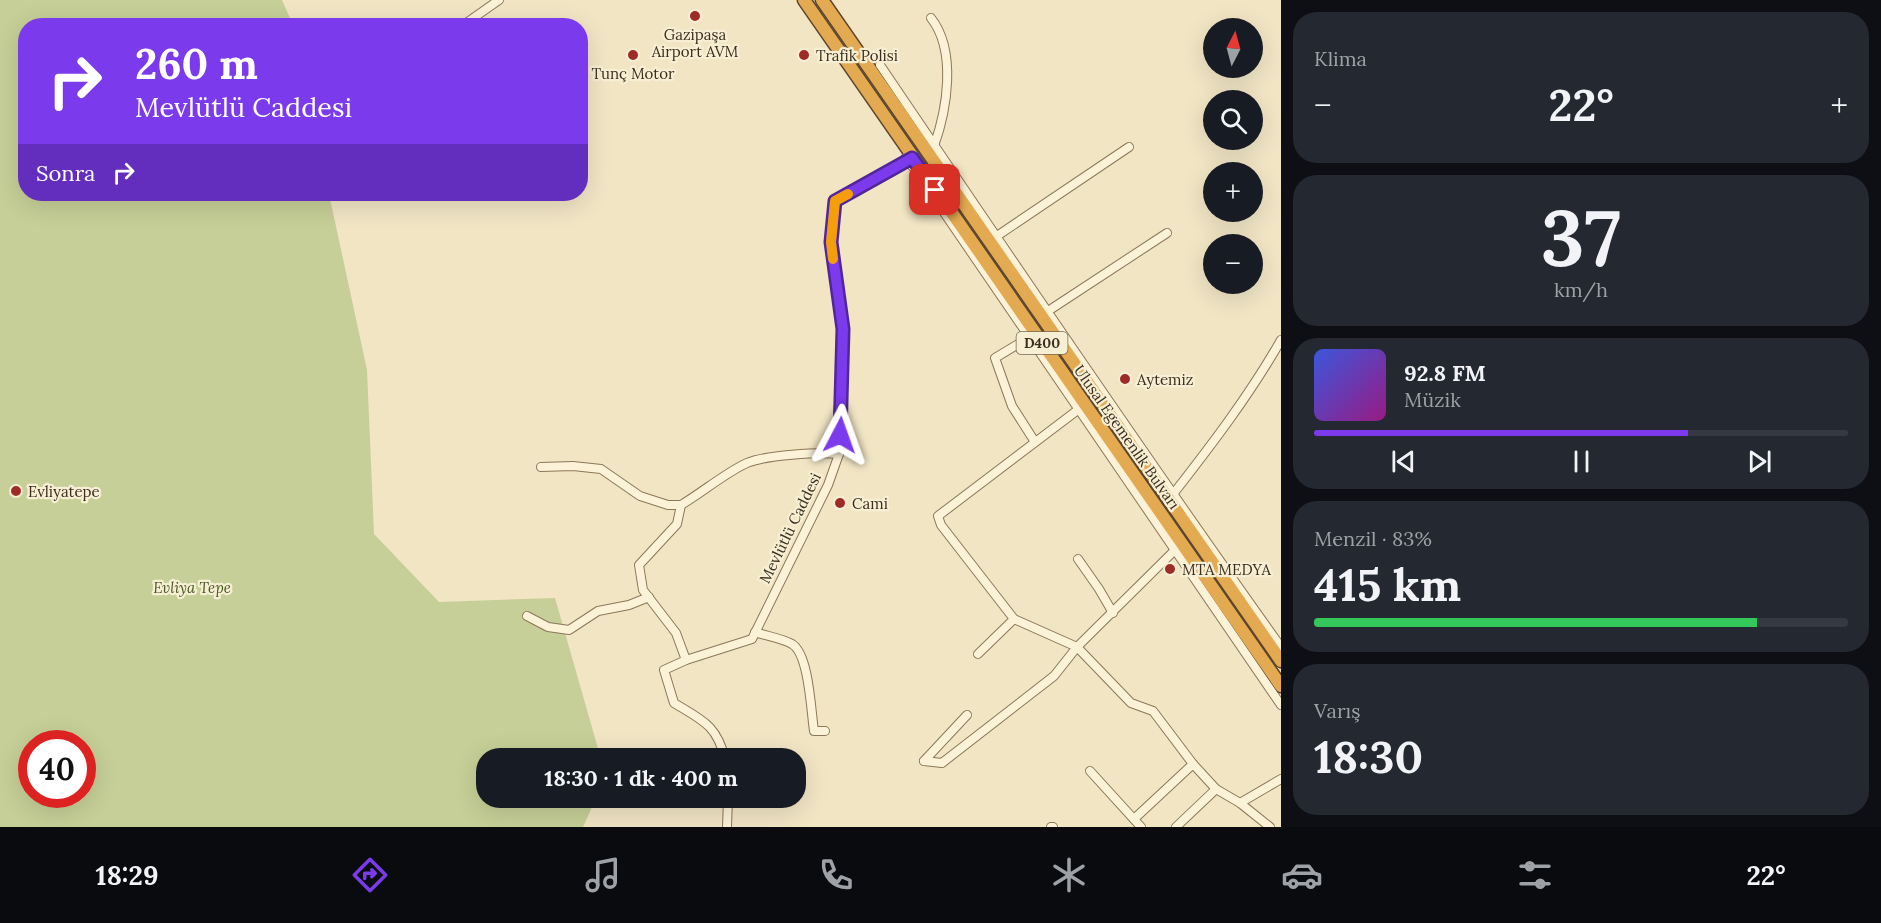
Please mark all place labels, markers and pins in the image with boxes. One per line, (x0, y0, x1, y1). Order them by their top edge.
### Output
marker: Gazipaşa Airport AVM (688, 9, 702, 23)
place label: Gazipaşa Airport AVM (651, 25, 738, 61)
place label: Trafik Polisi (816, 46, 898, 65)
marker: Tunç Motor (626, 48, 640, 62)
marker: Trafik Polisi (797, 48, 811, 62)
place label: Tunç Motor (592, 64, 675, 83)
pin (909, 164, 960, 215)
place label: Aytemiz (1136, 370, 1193, 389)
marker: Aytemiz (1118, 372, 1132, 386)
place label: Evliyatepe (28, 482, 100, 501)
marker: Evliyatepe (9, 484, 23, 498)
place label: Cami (852, 494, 888, 513)
marker: Cami (833, 496, 847, 510)
place label: MTA MEDYA (1182, 560, 1271, 579)
marker: MTA MEDYA (1163, 562, 1177, 576)

